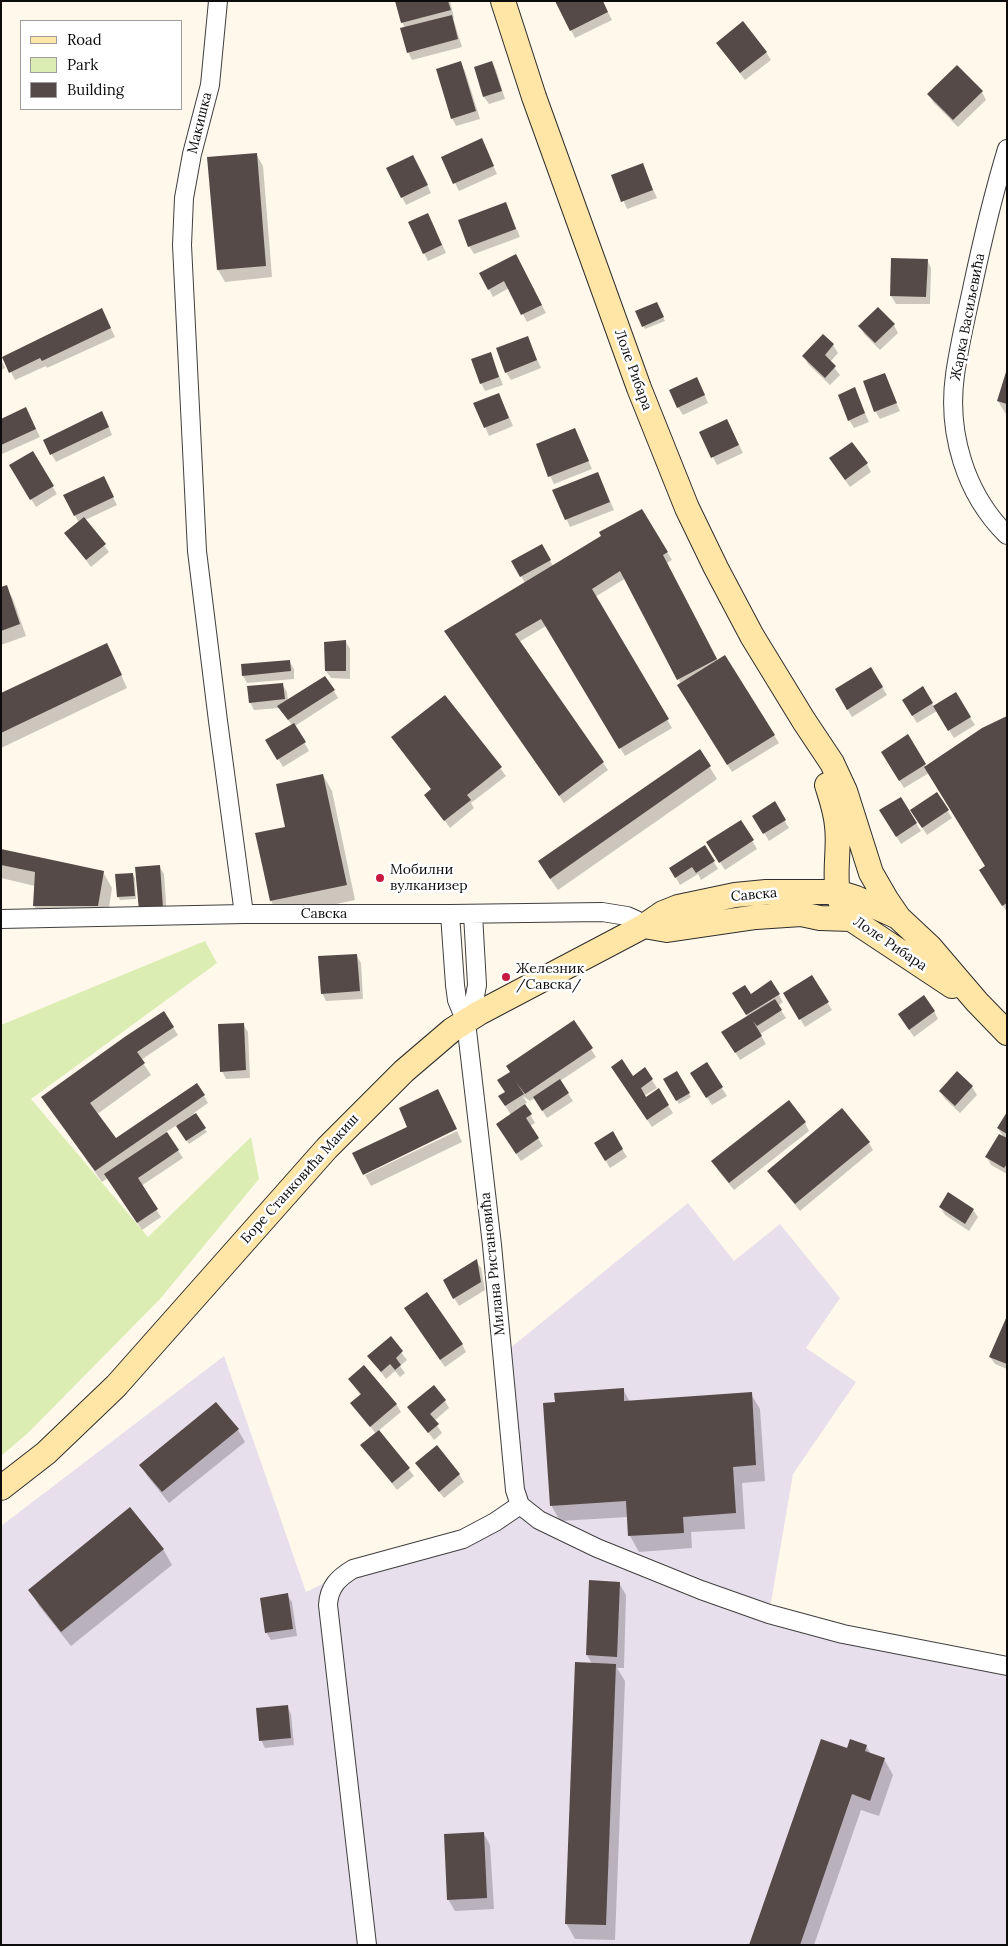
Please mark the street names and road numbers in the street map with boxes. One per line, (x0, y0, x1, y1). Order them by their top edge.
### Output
street label: Макишка (184, 91, 216, 155)
street label: Жарка Васиљевића (947, 252, 989, 382)
street label: Лоле Рибара (611, 327, 655, 413)
street label: Савска (730, 885, 778, 905)
street label: Савска (301, 906, 347, 922)
street label: Лоле Рибара (850, 913, 930, 975)
street label: Боре Станковића Макиш (238, 1111, 362, 1247)
street label: Милана Ристановића (477, 1191, 509, 1337)

